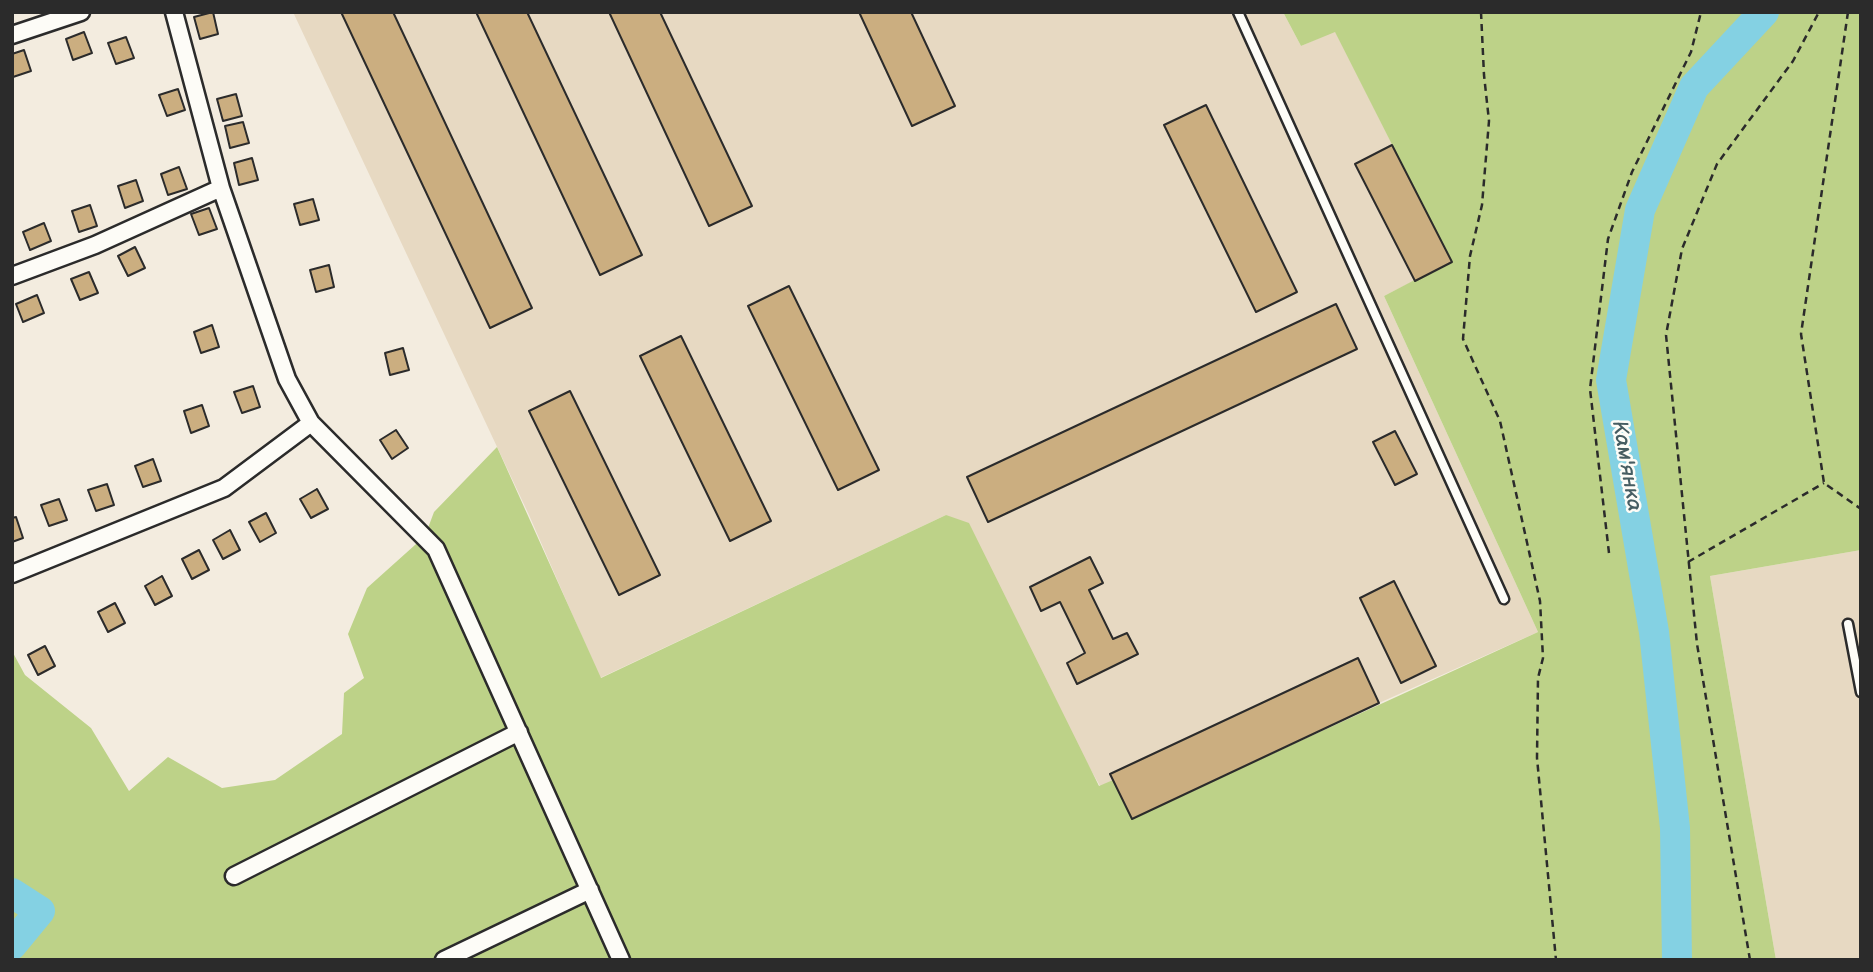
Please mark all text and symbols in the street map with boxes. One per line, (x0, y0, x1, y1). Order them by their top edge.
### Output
water label: Кам'янка (1606, 419, 1646, 513)

